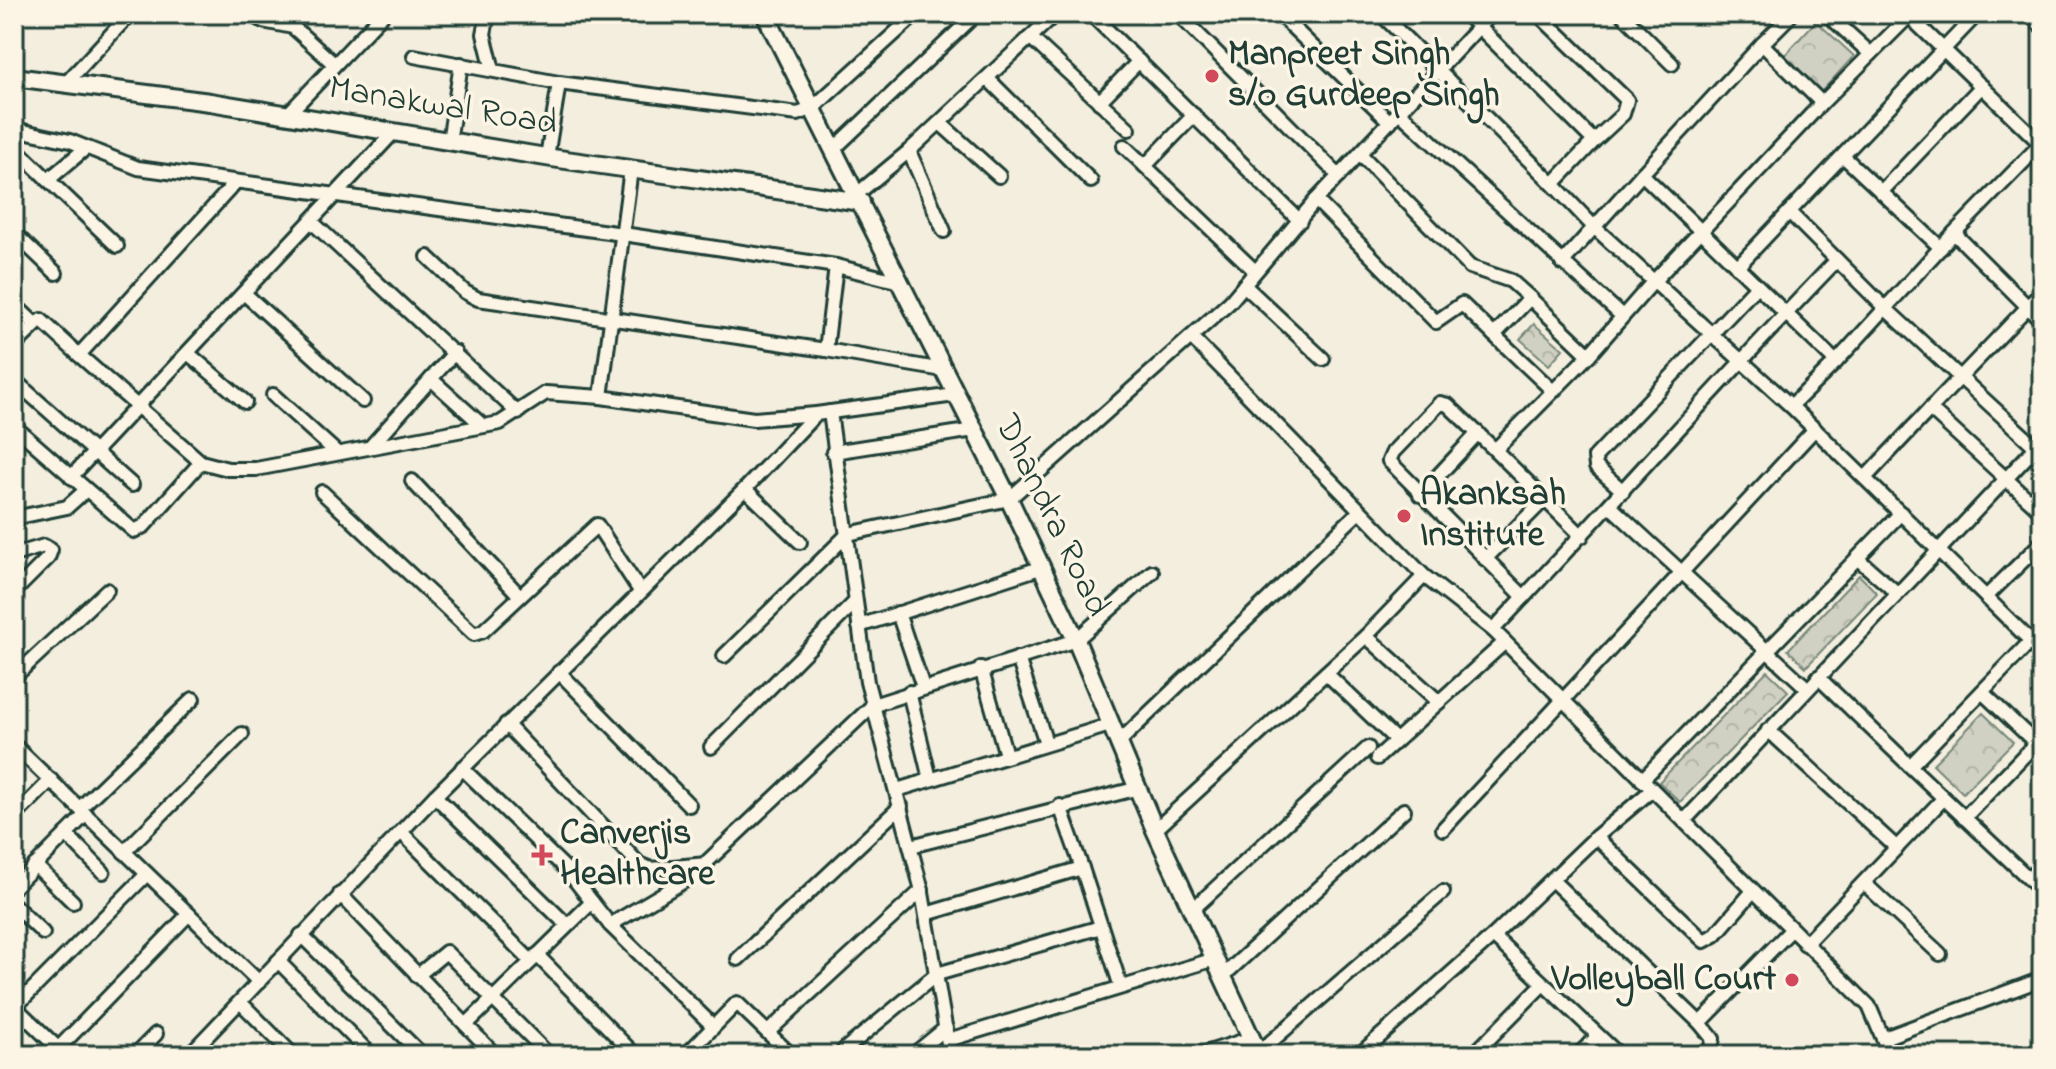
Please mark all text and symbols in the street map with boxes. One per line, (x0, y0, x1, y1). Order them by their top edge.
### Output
place label: Manpreet Singh s/o Gurdeep Singh (1228, 29, 1500, 124)
street label: Manakwal Road (325, 63, 561, 151)
marker: Manpreet Singh s/o Gurdeep Singh (1203, 67, 1221, 85)
street label: Dhandra Road (979, 405, 1123, 626)
place label: Akanksah Institute (1420, 469, 1566, 563)
marker: Akanksah Institute (1395, 507, 1413, 525)
place label: Canverjis Healthcare (560, 808, 715, 902)
marker: Canverjis Healthcare (531, 844, 553, 866)
place label: Volleyball Court (1550, 954, 1777, 1007)
marker: Volleyball Court (1783, 971, 1801, 989)

